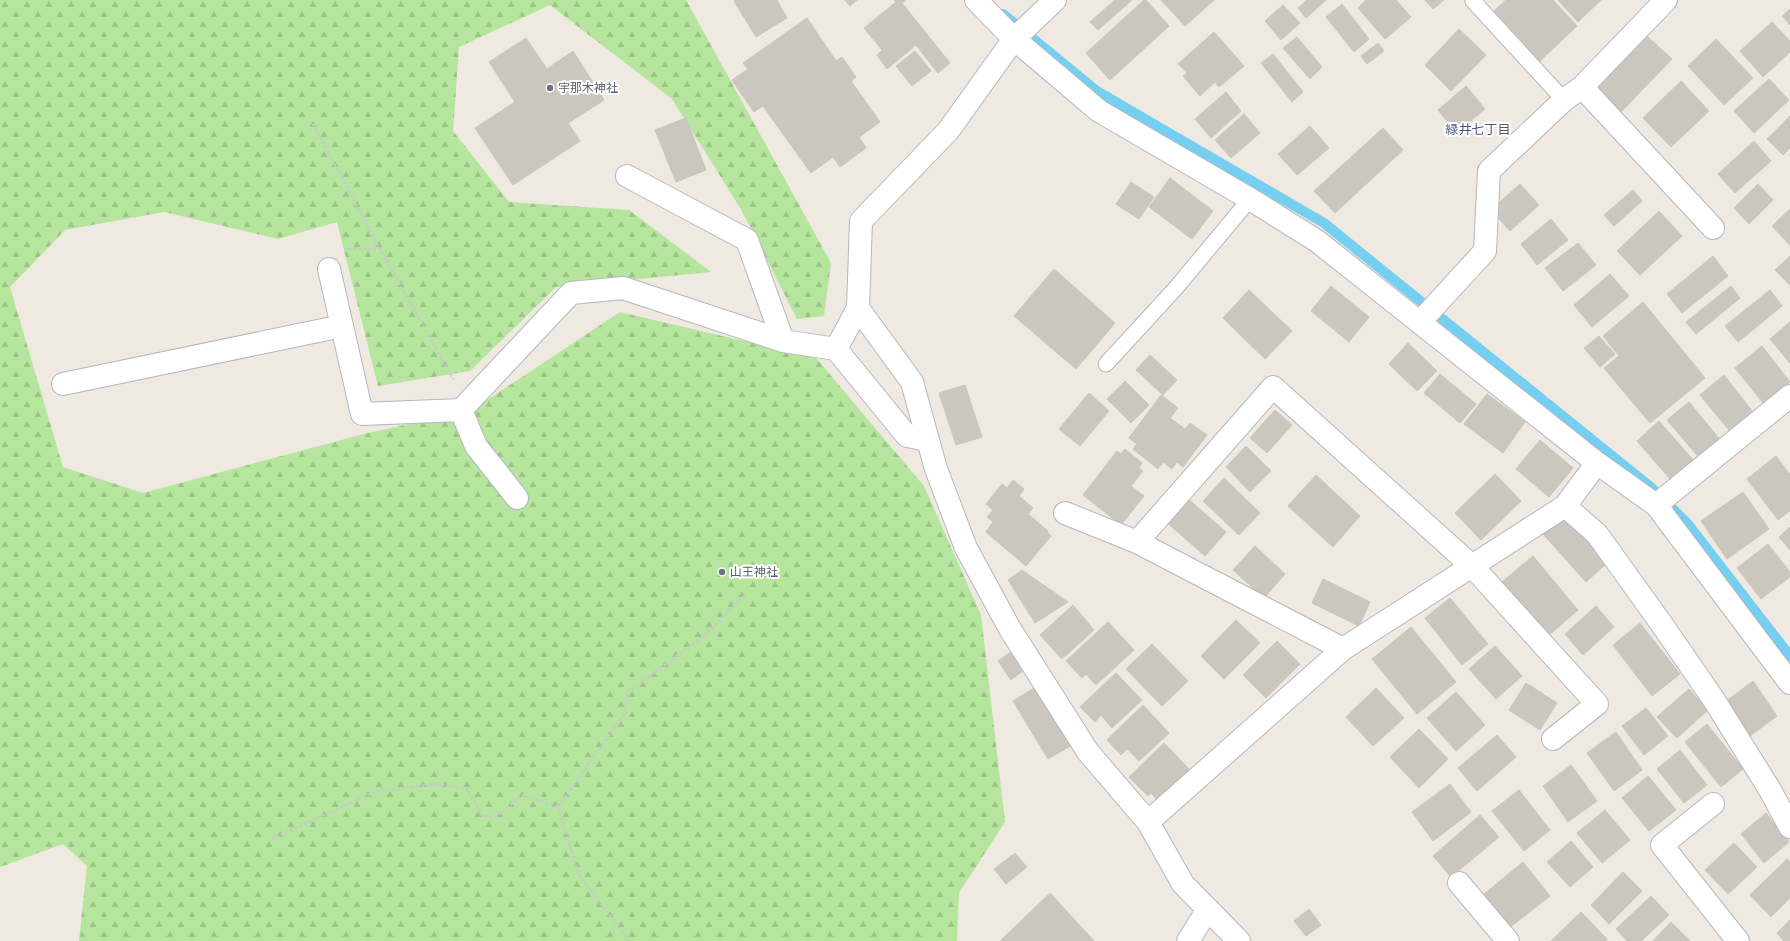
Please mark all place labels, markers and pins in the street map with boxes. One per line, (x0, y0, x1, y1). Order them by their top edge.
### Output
place label: 宇那木神社 (558, 79, 618, 96)
marker: 宇那木神社 (545, 83, 555, 93)
place label: 山王神社 (730, 563, 778, 580)
marker: 山王神社 (717, 567, 727, 577)

